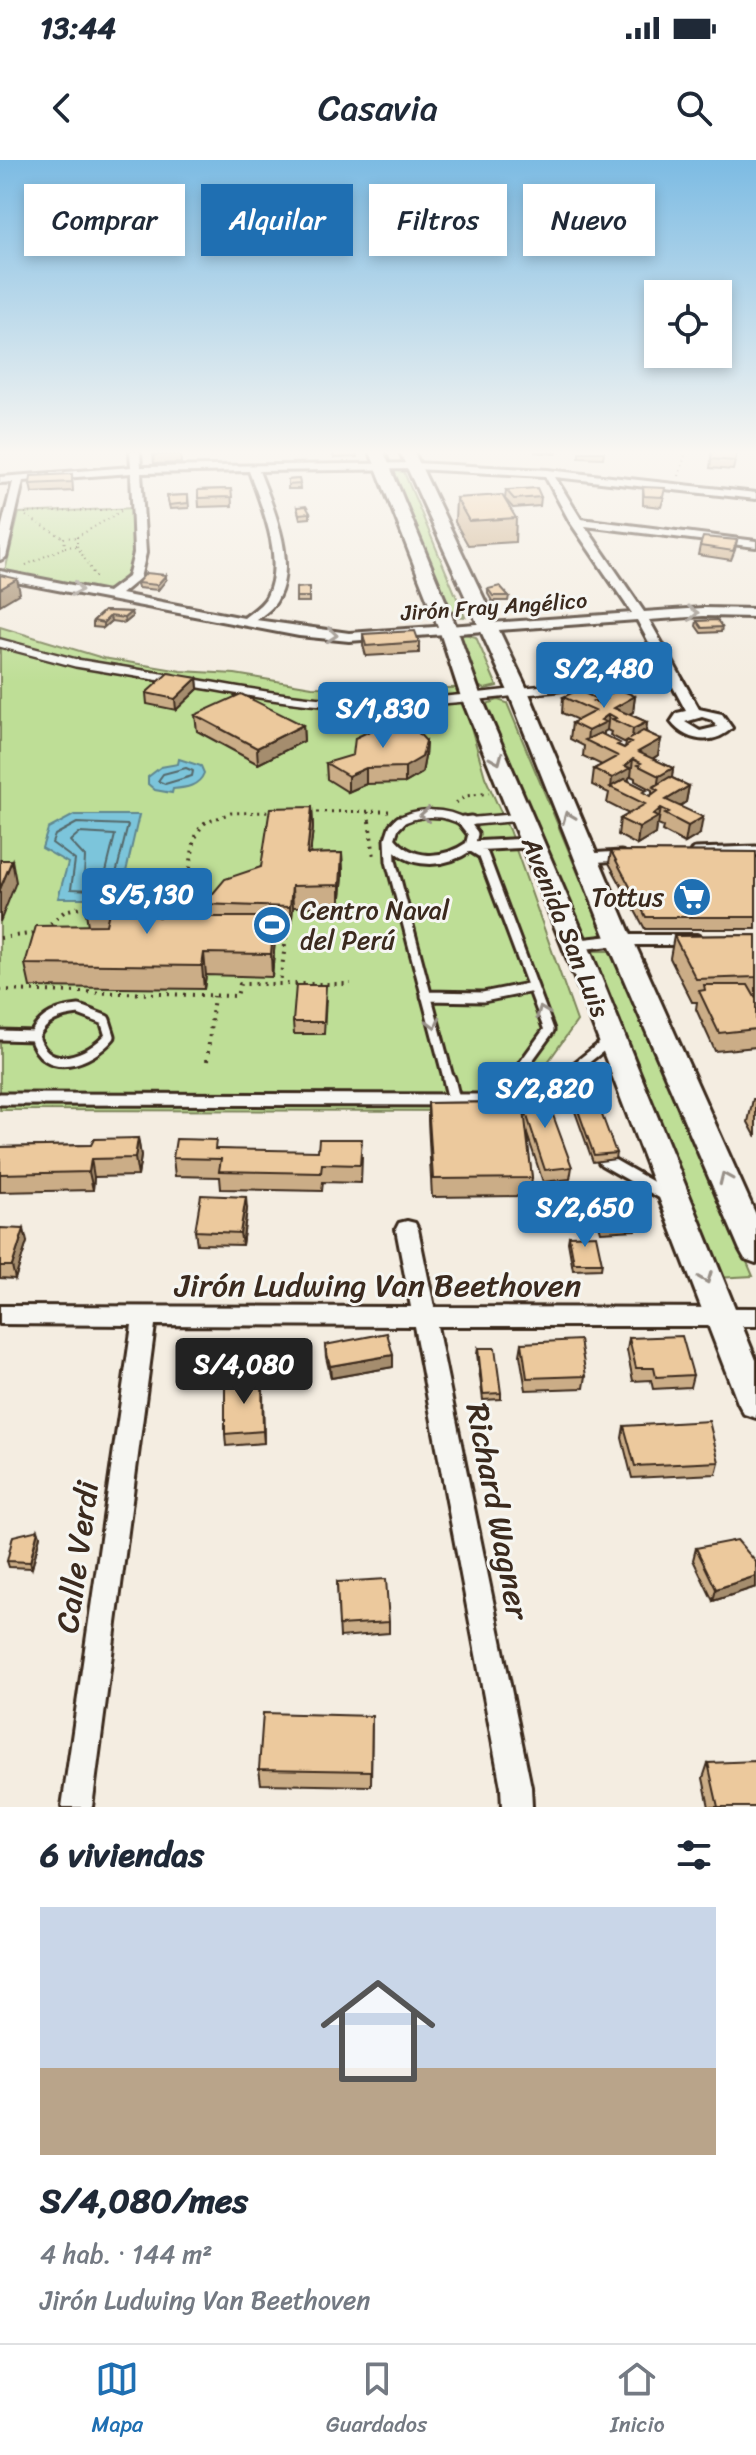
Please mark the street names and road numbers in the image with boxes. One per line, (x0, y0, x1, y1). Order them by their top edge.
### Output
street label: Jirón Fray Angélico (399, 581, 588, 633)
street label: Avenida San Luis (508, 828, 623, 1025)
street label: Jirón Ludwing Van Beethoven (174, 1257, 581, 1314)
street label: Richard Wagner (449, 1398, 547, 1626)
street label: Calle Verdi (39, 1477, 116, 1636)

